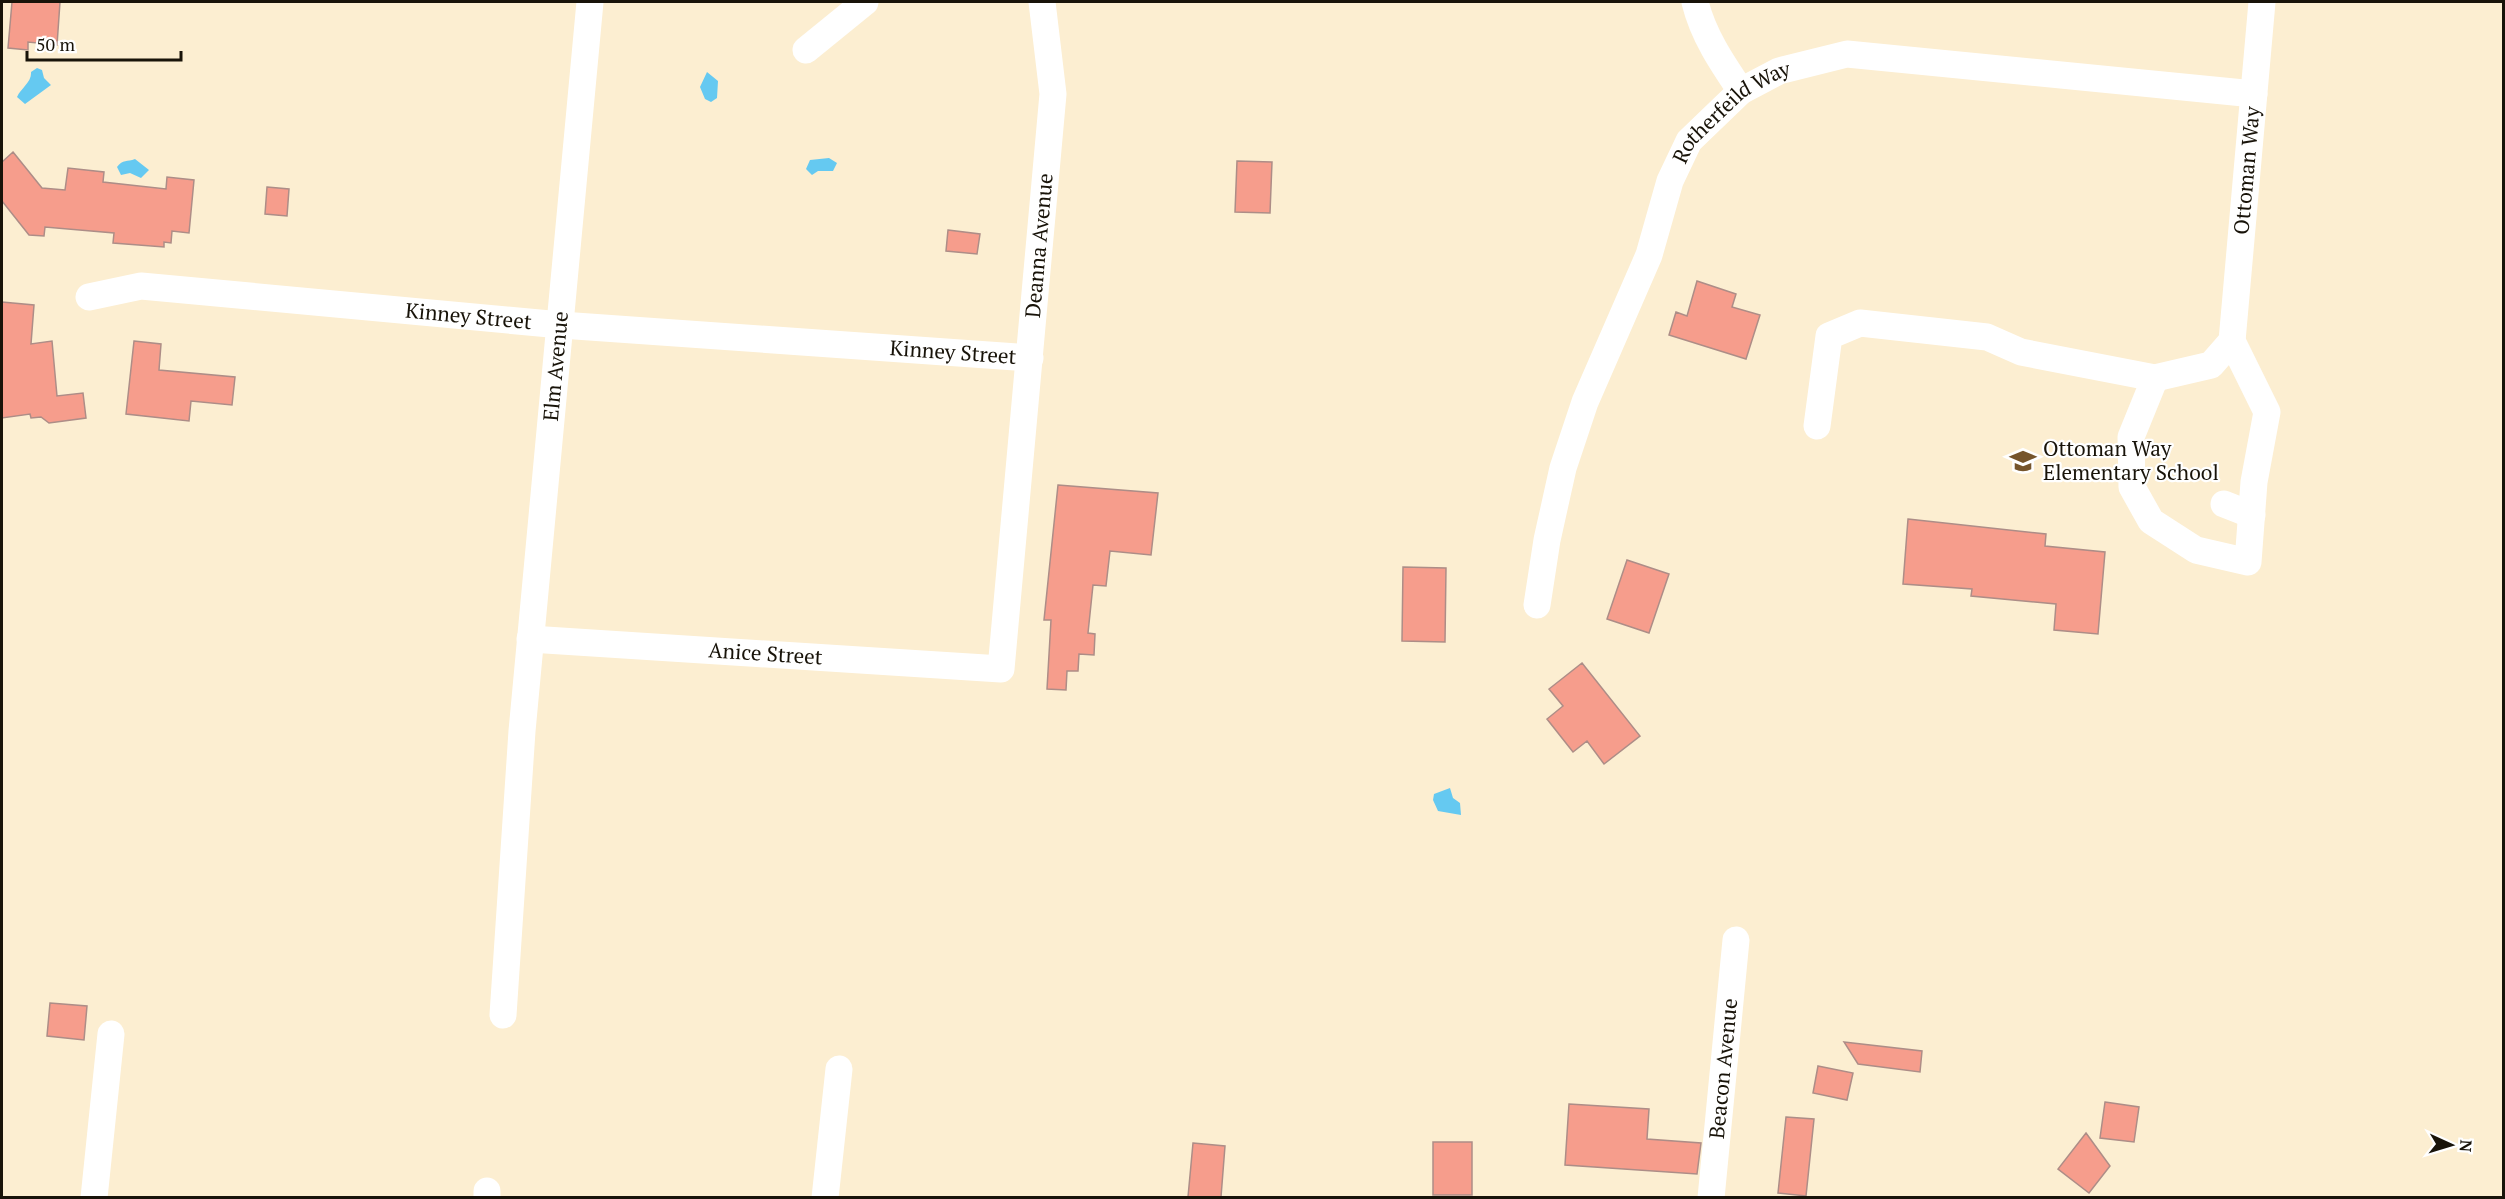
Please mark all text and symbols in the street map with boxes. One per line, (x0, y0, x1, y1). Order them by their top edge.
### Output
scale bar (27, 24, 182, 62)
text: 50 m (36, 32, 76, 56)
street label: Rotherfeild Way (1665, 54, 1793, 168)
street label: Ottoman Way (2226, 105, 2266, 236)
street label: Deanna Avenue (1018, 172, 1059, 319)
street label: Kinney Street (404, 296, 533, 335)
street label: Elm Avenue (536, 310, 574, 422)
street label: Kinney Street (889, 333, 1018, 370)
place label: Ottoman Way Elementary School (2043, 434, 2219, 486)
school or university icon: Ottoman Way Elementary School (2008, 446, 2038, 476)
street label: Anice Street (708, 635, 824, 671)
street label: Beacon Avenue (1702, 997, 1743, 1140)
north arrow (2421, 1115, 2481, 1175)
text: N (2455, 1139, 2477, 1153)

